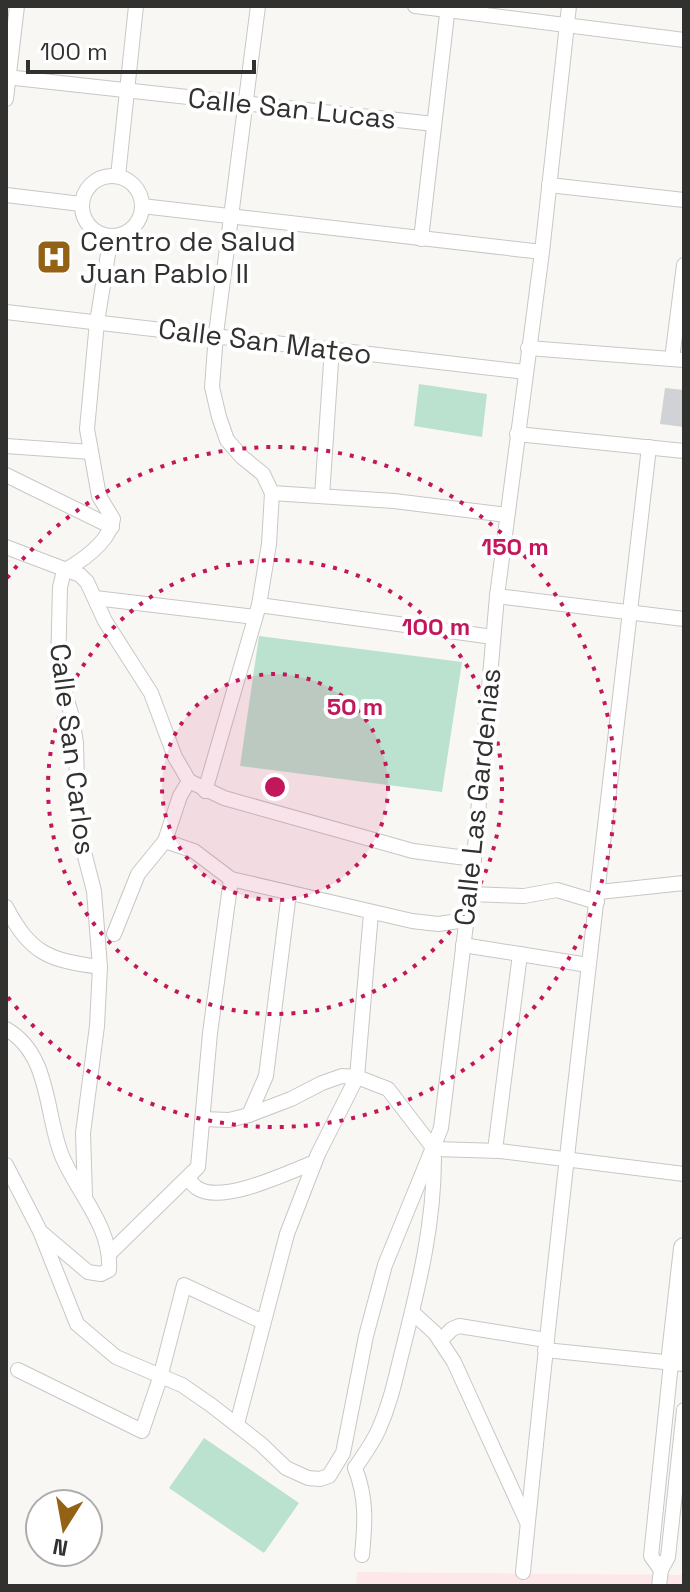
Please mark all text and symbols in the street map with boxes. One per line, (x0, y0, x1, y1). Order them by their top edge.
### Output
scale bar (28, 24, 254, 74)
text: 100 m (40, 36, 108, 67)
street label: Calle San Lucas (186, 79, 398, 137)
place label: Centro de Salud Juan Pablo II (80, 223, 296, 291)
hospital icon: Centro de Salud Juan Pablo II (35, 238, 73, 276)
street label: Calle San Mateo (156, 310, 374, 372)
text: 150 m (481, 531, 549, 562)
text: 100 m (402, 611, 470, 642)
street label: Calle San Carlos (42, 641, 104, 857)
street label: Calle Las Gardenias (446, 666, 508, 928)
text: 50 m (327, 691, 383, 722)
centre of rings (261, 773, 289, 801)
north arrow (24, 1488, 104, 1568)
text: N (50, 1532, 70, 1563)

